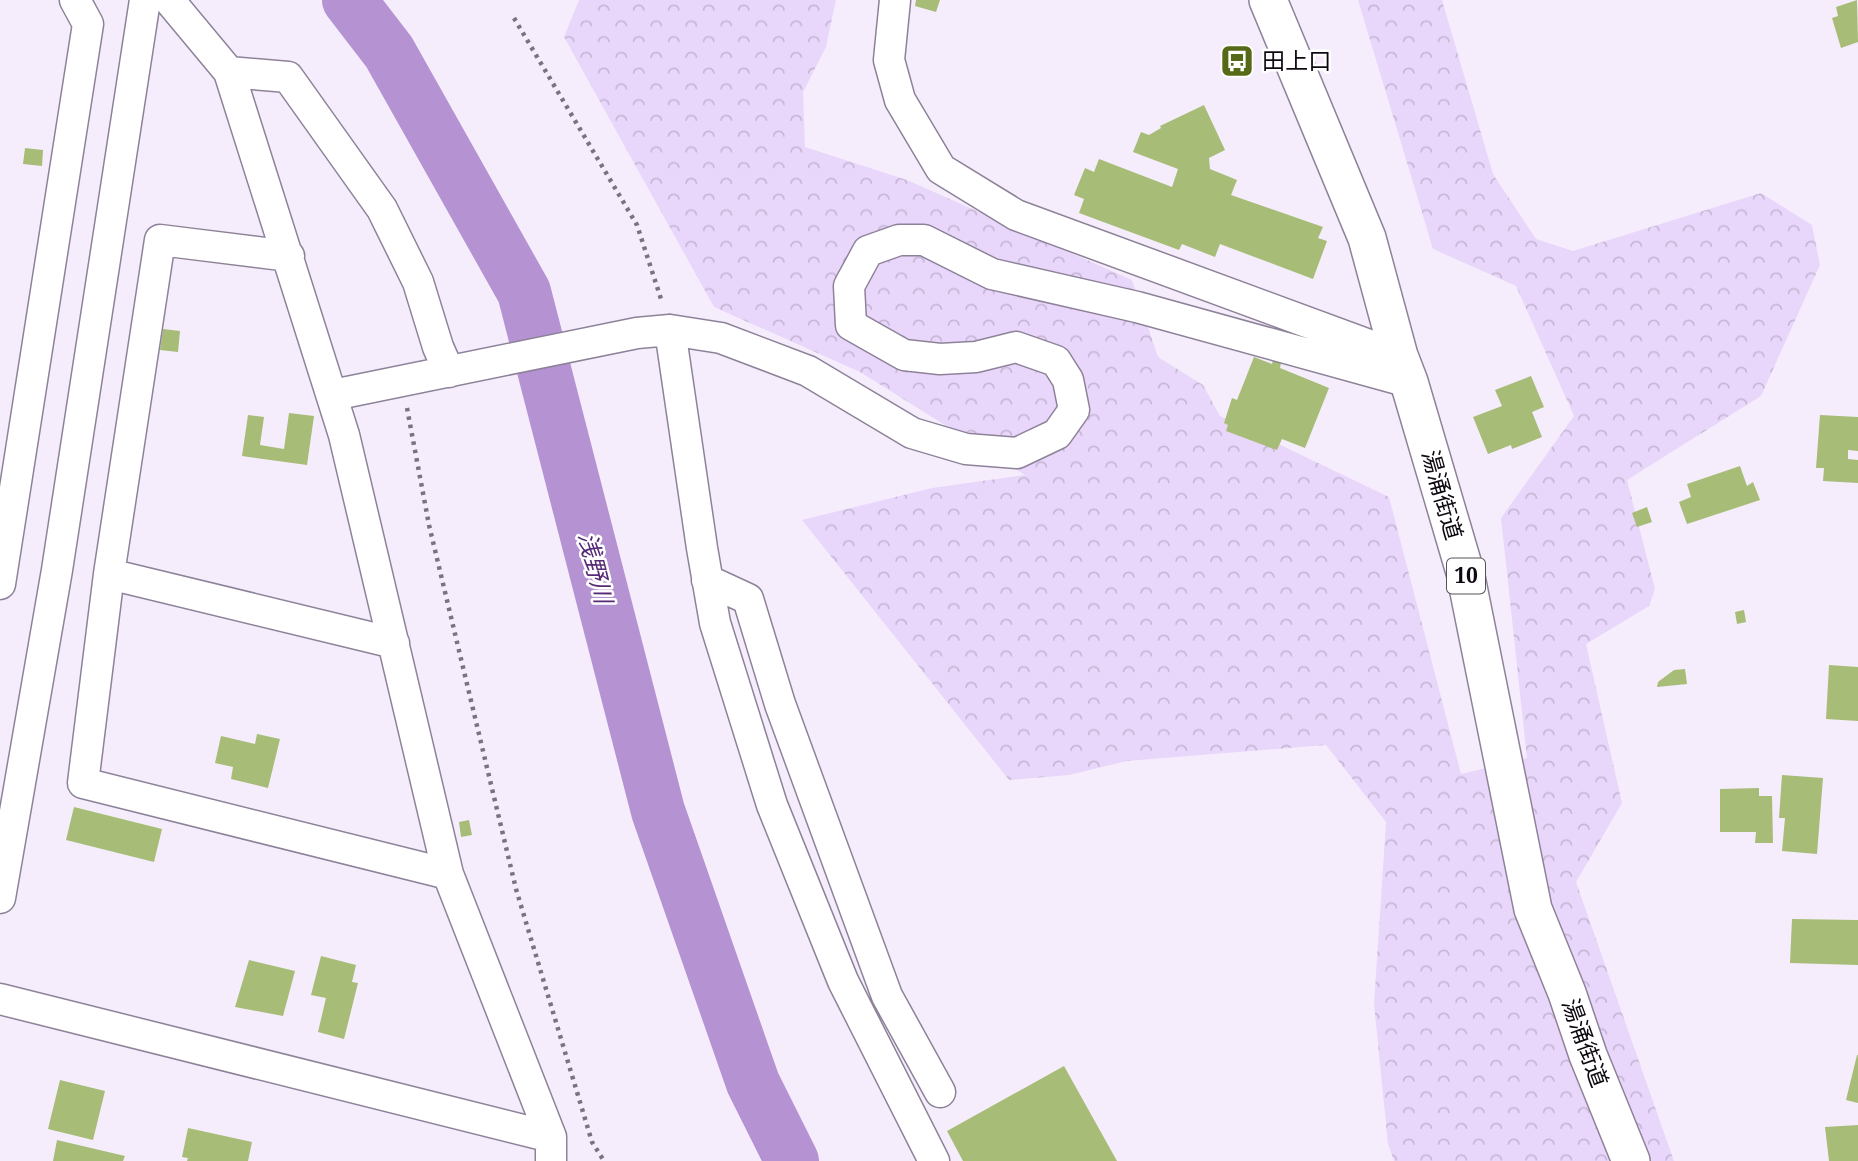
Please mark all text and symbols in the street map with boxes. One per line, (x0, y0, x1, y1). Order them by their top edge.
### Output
bus stop icon: 田上口 (1218, 42, 1256, 80)
place label: 田上口 (1262, 44, 1331, 76)
street label: 湯涌街道 (1415, 446, 1471, 543)
water label: 浅野川 (572, 529, 622, 609)
road number: 10 (1447, 558, 1485, 594)
street label: 湯涌街道 (1555, 994, 1617, 1091)

